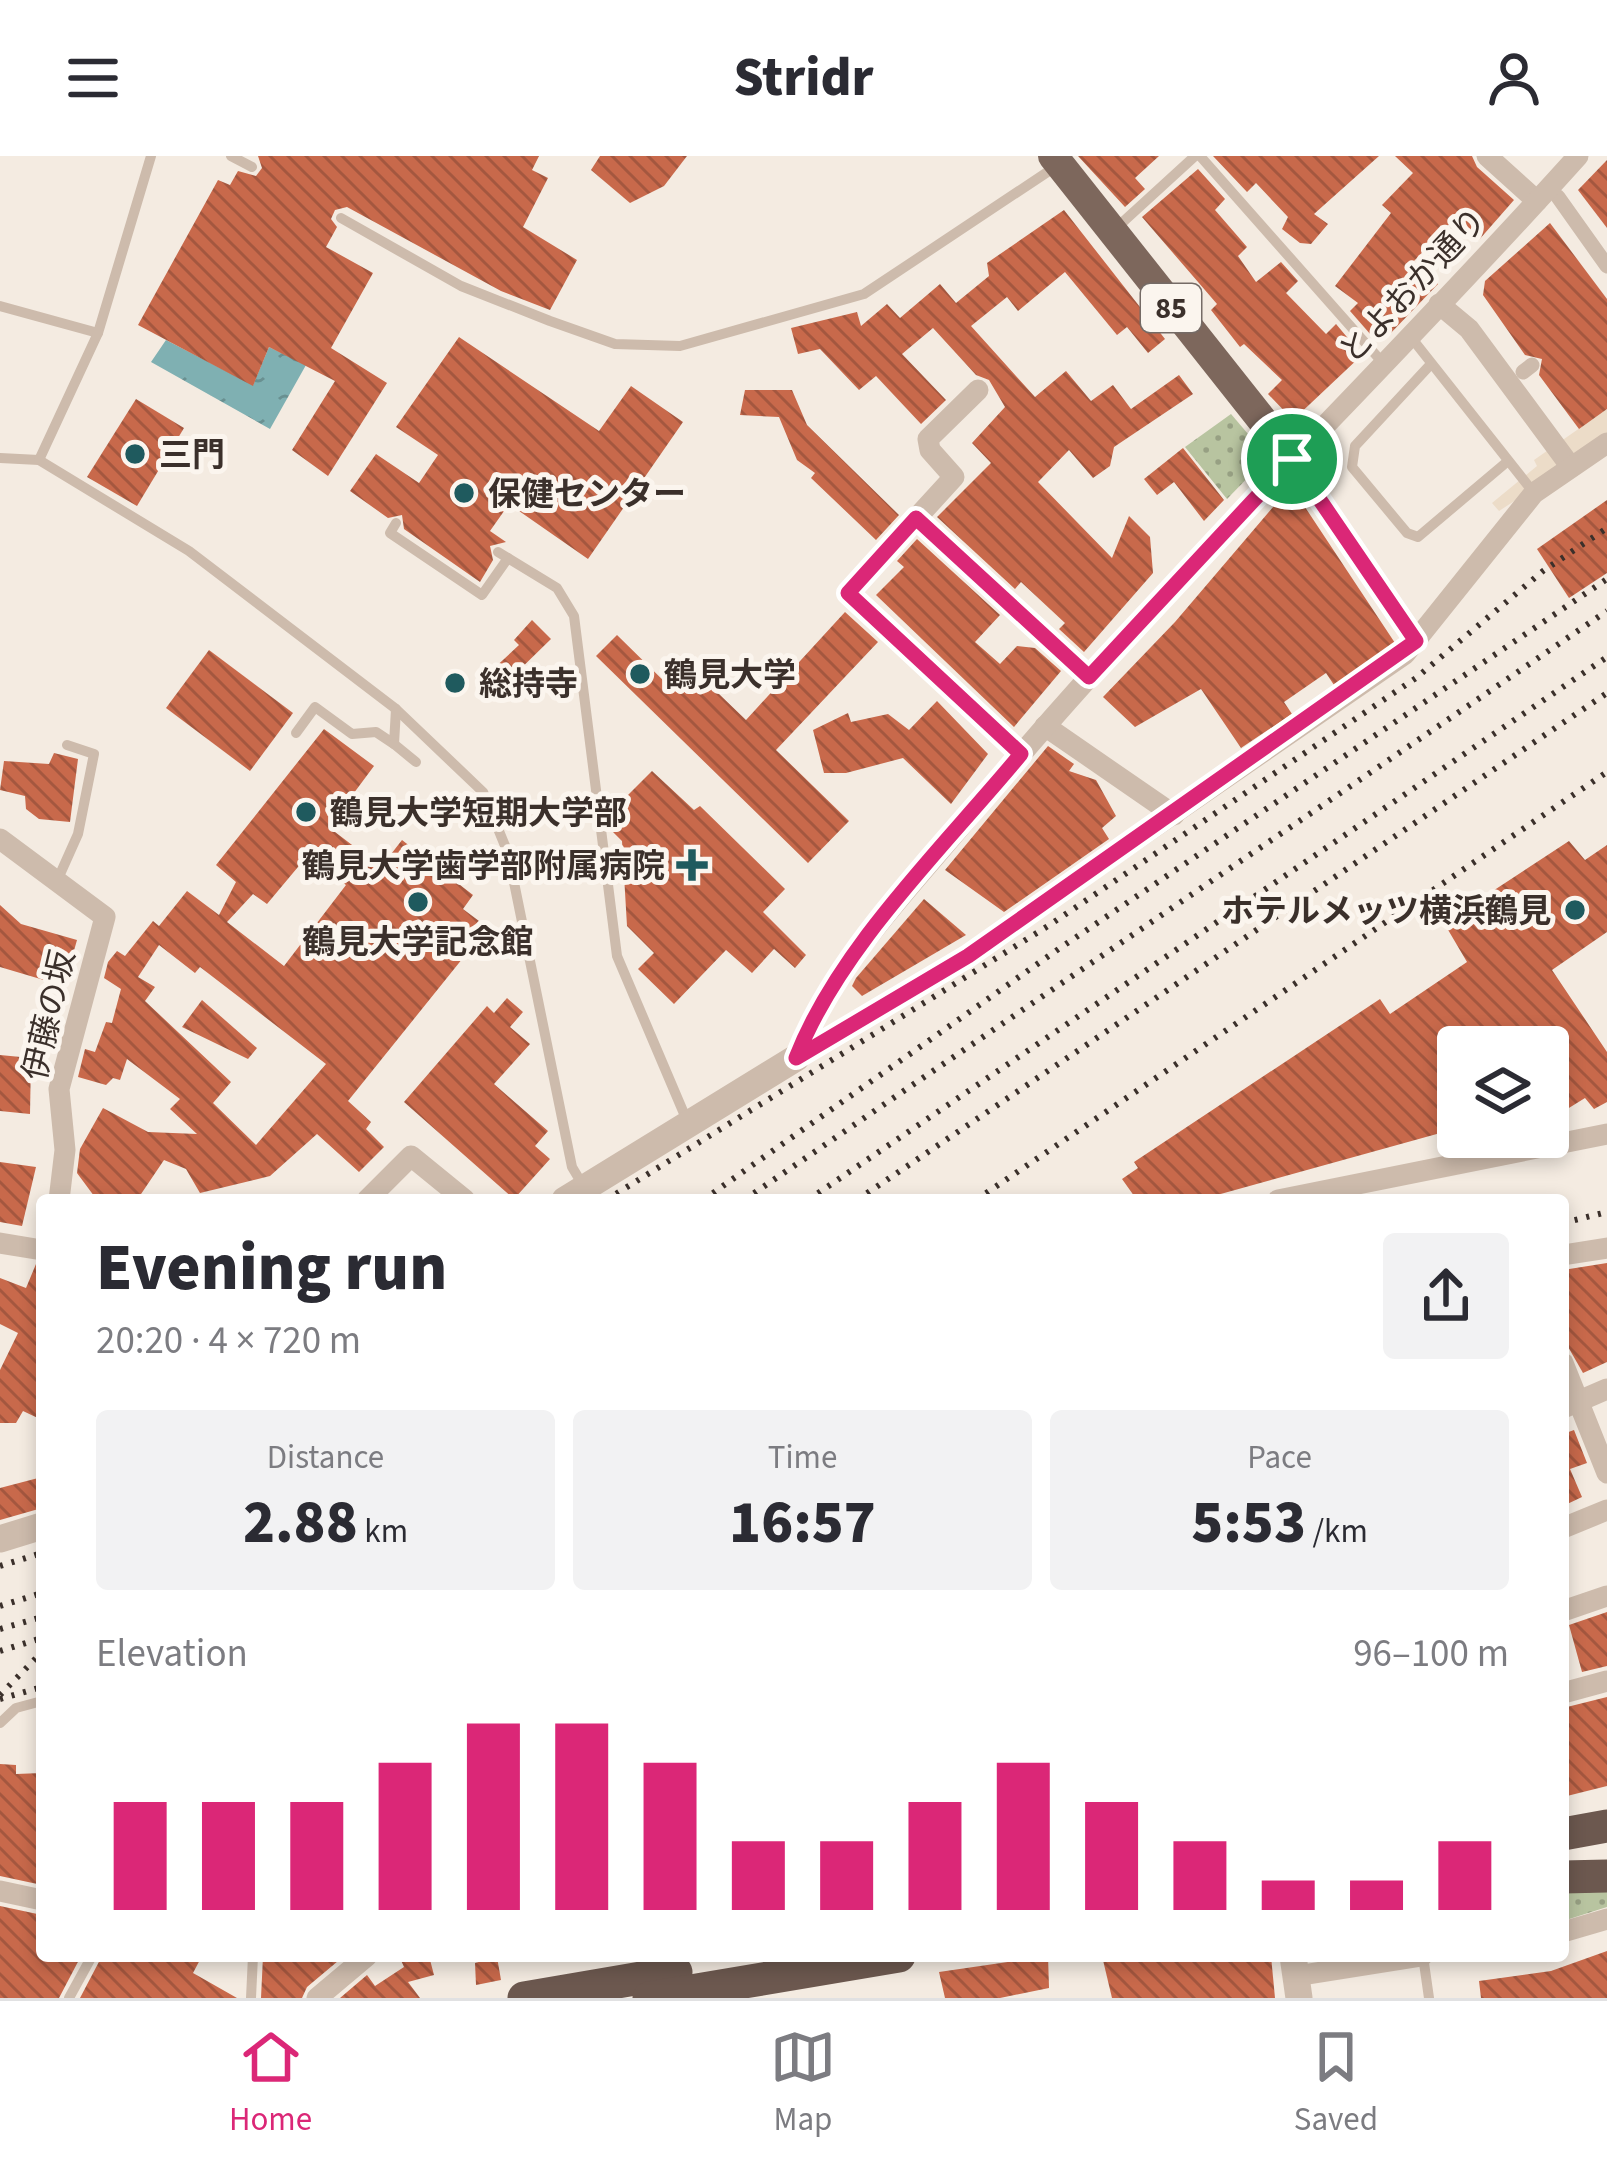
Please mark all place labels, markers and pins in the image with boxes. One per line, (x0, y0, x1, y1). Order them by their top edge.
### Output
pin (1241, 408, 1343, 510)
place label: 三門 (159, 432, 225, 479)
marker: 三門 (122, 441, 148, 467)
place label: 保健センター (488, 471, 686, 518)
marker: 保健センター (451, 480, 477, 506)
place label: 鶴見大学 (664, 652, 796, 699)
place label: 総持寺 (479, 661, 578, 708)
marker: 鶴見大学 (627, 661, 653, 687)
marker: 総持寺 (442, 670, 468, 696)
place label: 鶴見大学短期大学部 (330, 790, 627, 837)
marker: 鶴見大学短期大学部 (293, 799, 319, 825)
place label: 鶴見大学歯学部附属病院 (302, 843, 665, 890)
marker: 鶴見大学歯学部附属病院 (676, 849, 708, 881)
place label: ホテルメッツ横浜鶴見 (1221, 888, 1551, 935)
marker: 鶴見大学記念館 (405, 889, 431, 915)
marker: ホテルメッツ横浜鶴見 (1562, 897, 1588, 923)
place label: 鶴見大学記念館 (303, 919, 534, 966)

